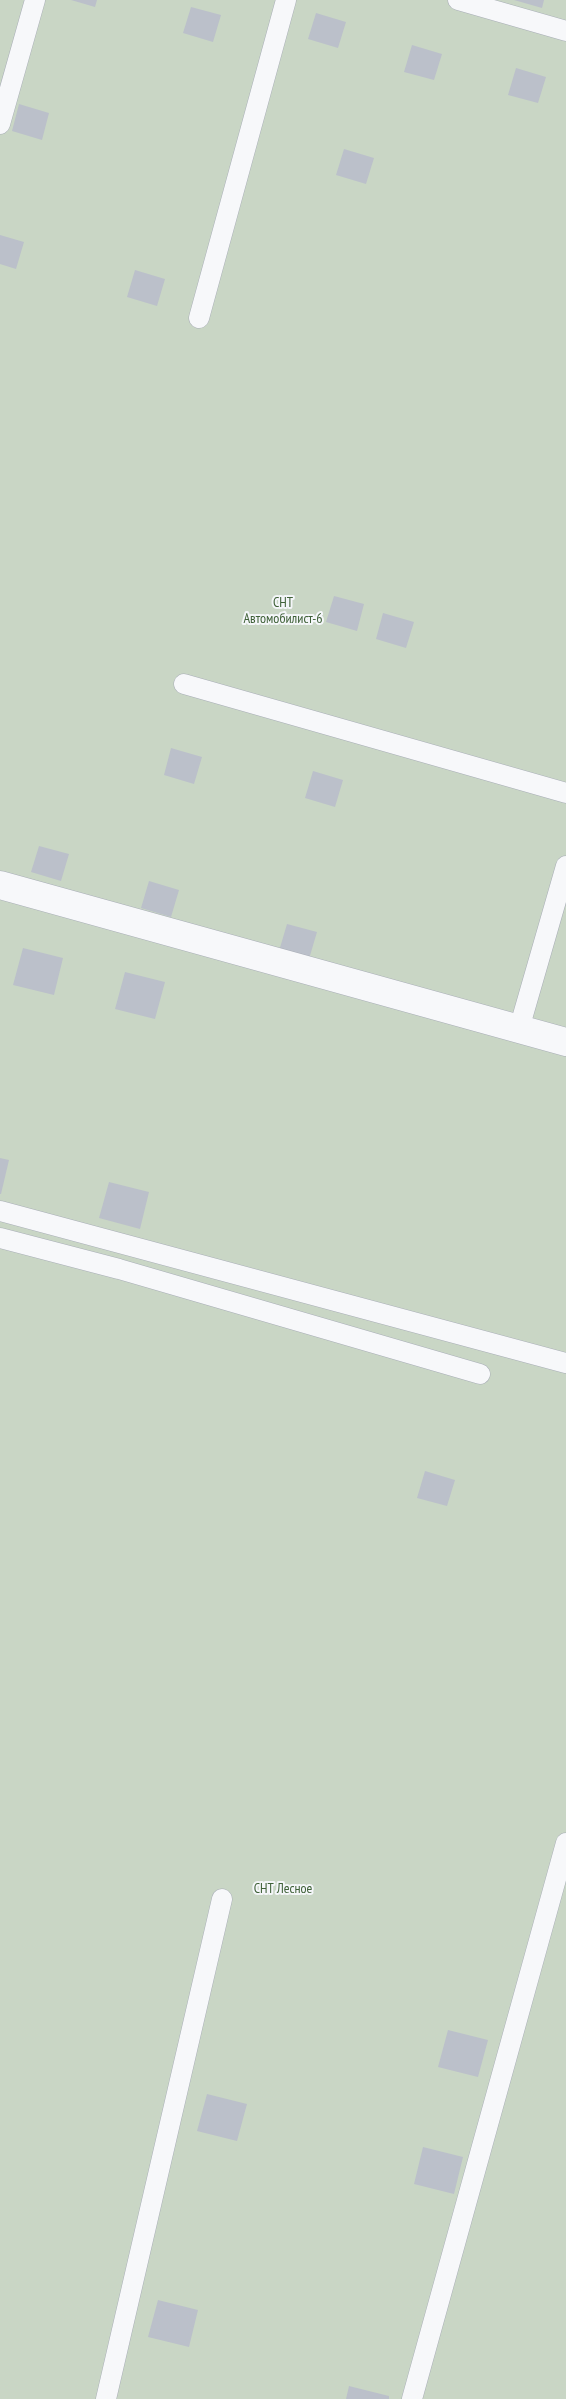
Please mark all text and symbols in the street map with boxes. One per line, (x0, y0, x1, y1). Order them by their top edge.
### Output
park label: СНТ Автомобилист-6 (243, 595, 323, 628)
park label: СНТ Лесное (254, 1881, 312, 1897)

